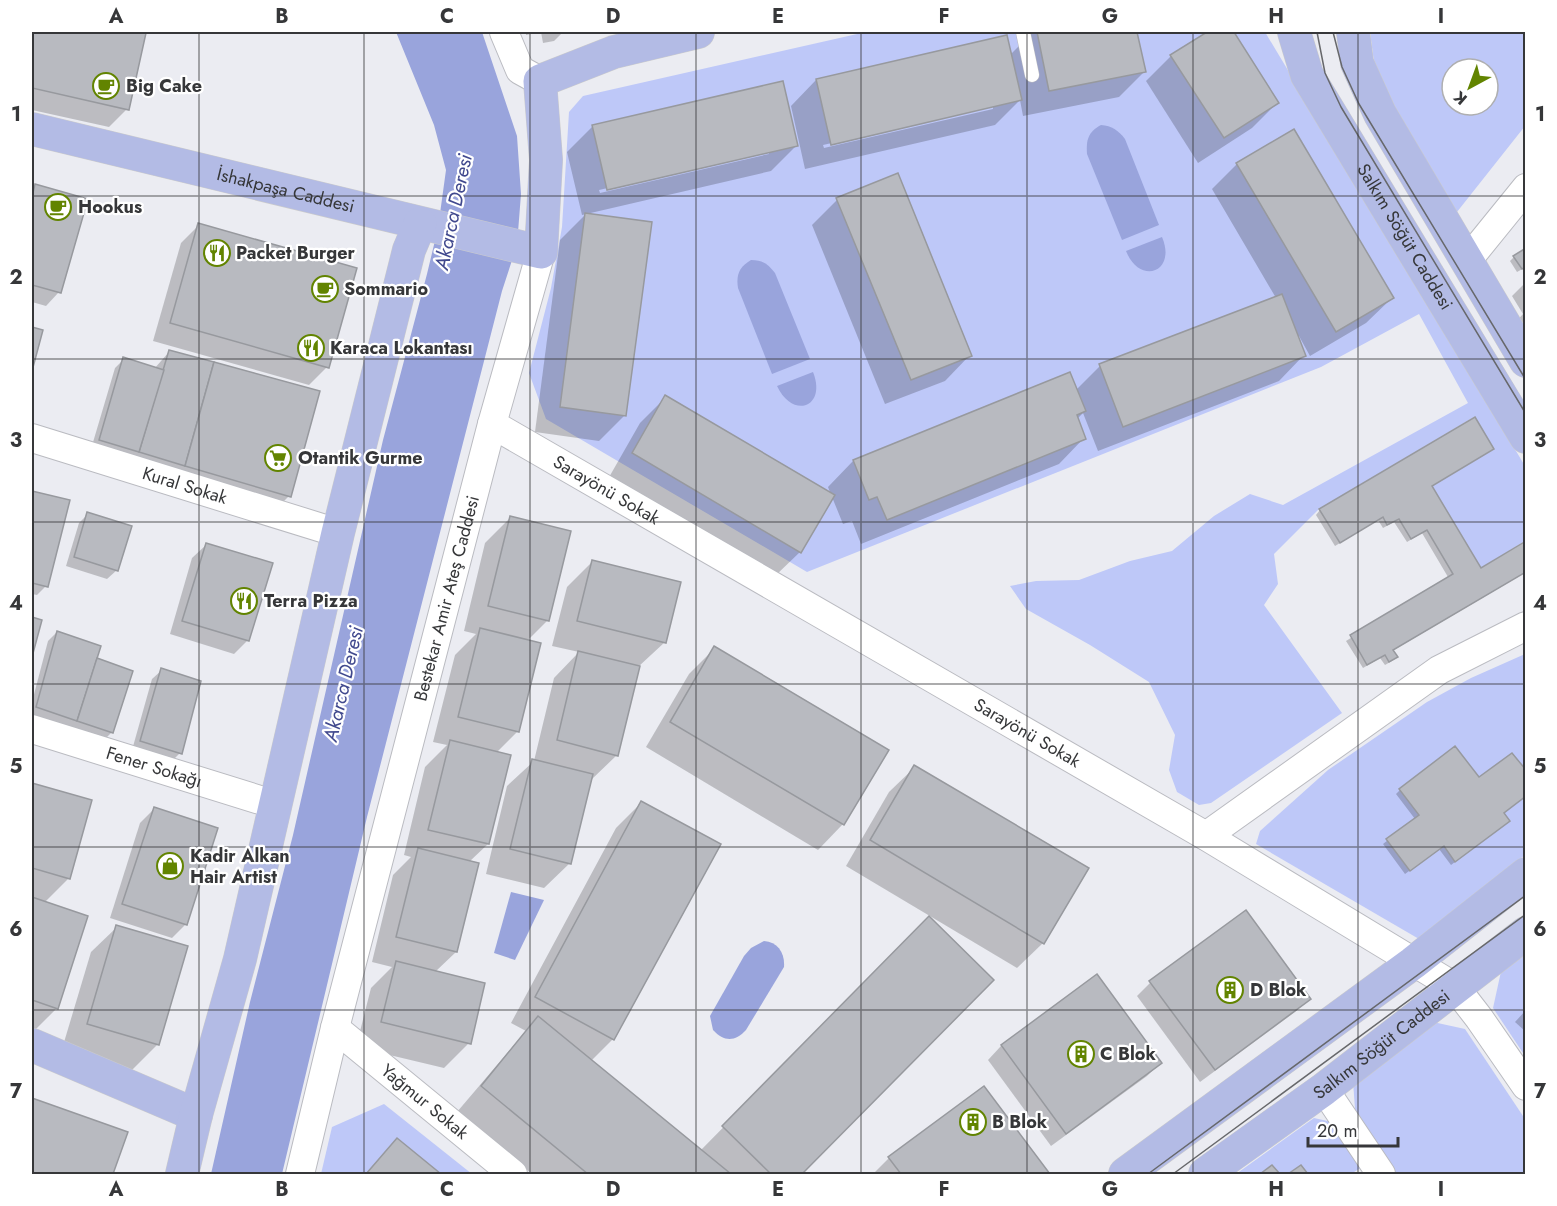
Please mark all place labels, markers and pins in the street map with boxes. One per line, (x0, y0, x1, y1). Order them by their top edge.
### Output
cafe icon: Big Cake (91, 71, 121, 101)
place label: Big Cake (126, 73, 202, 99)
cafe icon: Hookus (43, 192, 73, 222)
place label: Hookus (78, 194, 142, 220)
restaurant icon: Packet Burger (202, 238, 232, 268)
place label: Packet Burger (236, 240, 356, 266)
cafe icon: Sommario (310, 274, 340, 304)
place label: Sommario (344, 276, 428, 302)
restaurant icon: Karaca Lokantası (296, 333, 326, 363)
place label: Karaca Lokantası (330, 335, 473, 361)
supermarket icon: Otantik Gurme (263, 443, 293, 473)
place label: Otantik Gurme (298, 445, 423, 471)
restaurant icon: Terra Pizza (229, 586, 259, 616)
place label: Terra Pizza (264, 588, 358, 614)
place label: Kadir Alkan Hair Artist (190, 843, 290, 890)
shop icon: Kadir Alkan Hair Artist (155, 851, 185, 881)
building icon: D Blok (1215, 975, 1245, 1005)
place label: D Blok (1250, 977, 1307, 1003)
building icon: C Blok (1066, 1039, 1096, 1069)
place label: C Blok (1100, 1041, 1156, 1067)
building icon: B Blok (958, 1107, 988, 1137)
place label: B Blok (992, 1109, 1048, 1135)

